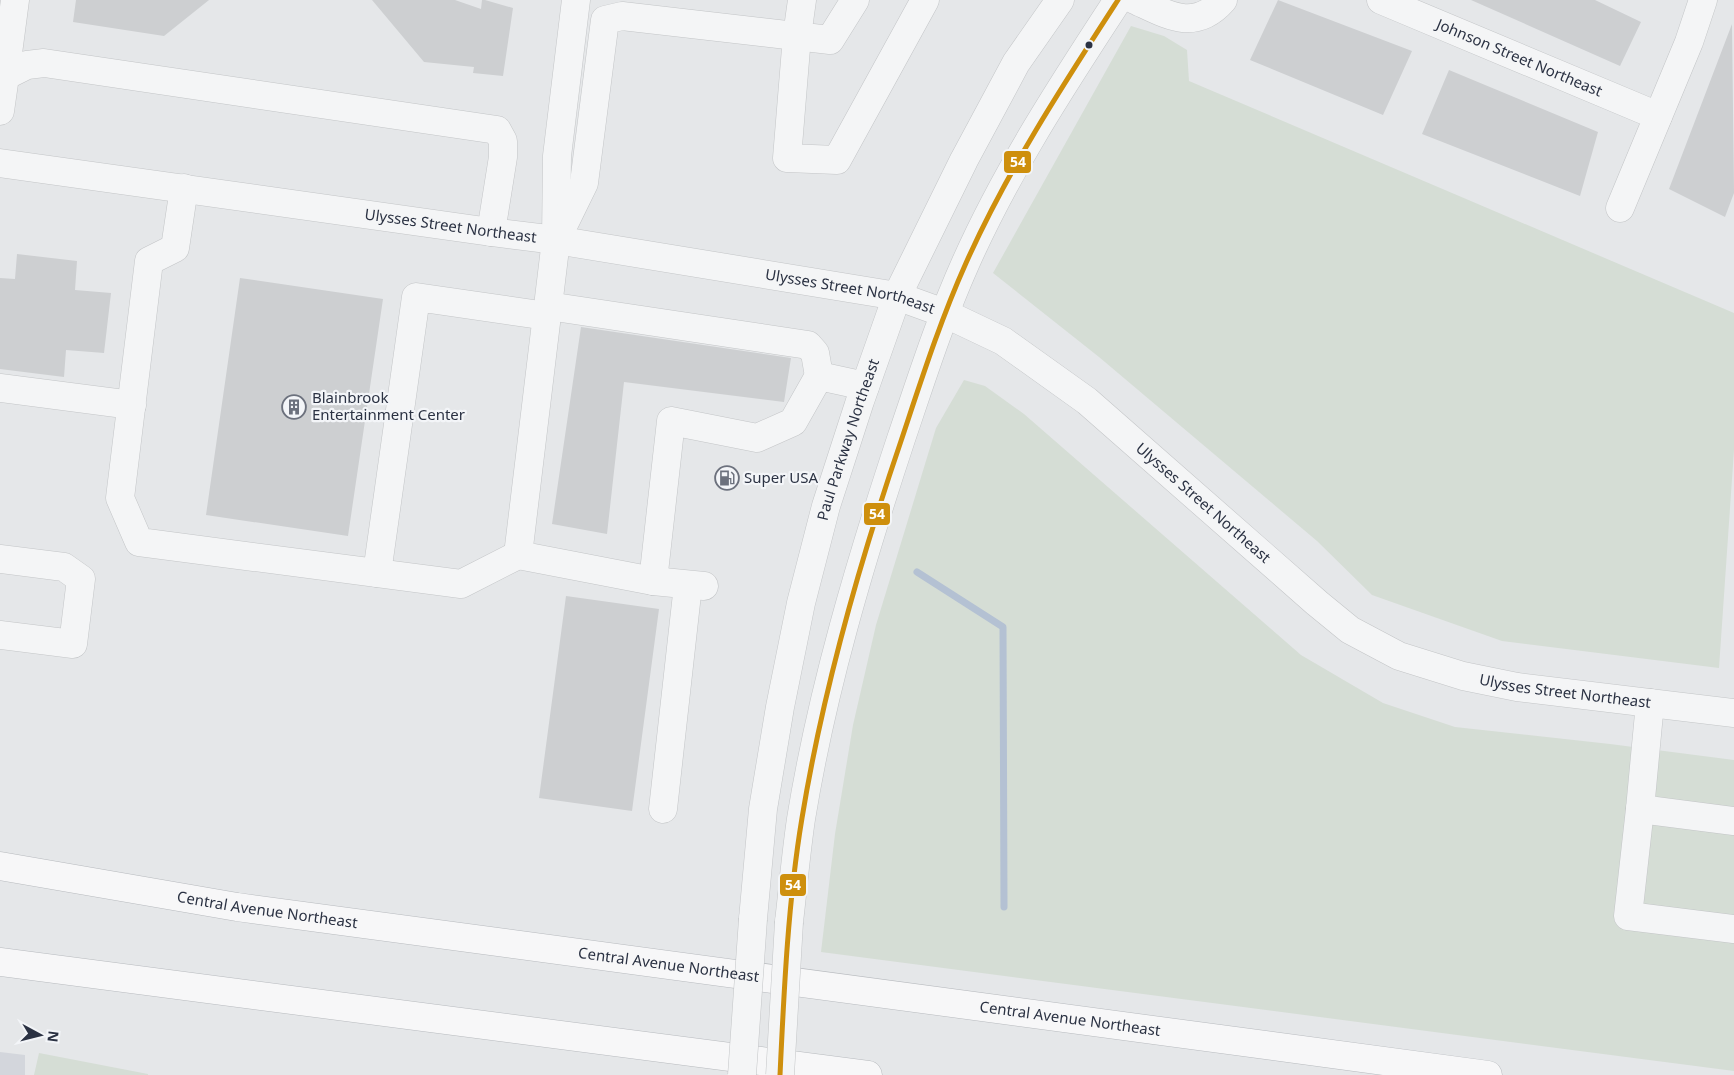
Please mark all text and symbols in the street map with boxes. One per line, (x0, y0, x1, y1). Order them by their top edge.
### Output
street label: Johnson Street Northeast (1432, 13, 1606, 101)
unlabelled marker (1084, 40, 1094, 50)
line badge: 54 (1003, 150, 1032, 174)
text: 54 (1010, 152, 1026, 171)
street label: Ulysses Street Northeast (364, 203, 538, 247)
street label: Ulysses Street Northeast (764, 264, 939, 318)
street label: Paul Parkway Northeast (812, 355, 883, 522)
place label: Blainbrook Entertainment Center (312, 387, 465, 424)
building icon: Blainbrook Entertainment Center (281, 394, 307, 420)
street label: Ulysses Street Northeast (1132, 438, 1276, 567)
fuel station icon: Super USA (714, 465, 740, 491)
place label: Super USA (744, 467, 818, 487)
line badge: 54 (863, 502, 891, 526)
text: 54 (869, 504, 885, 523)
street label: Ulysses Street Northeast (1478, 669, 1653, 712)
line badge: 54 (779, 873, 807, 897)
text: 54 (785, 875, 801, 894)
street label: Central Avenue Northeast (176, 886, 360, 932)
street label: Central Avenue Northeast (577, 942, 761, 986)
street label: Central Avenue Northeast (978, 996, 1162, 1040)
north arrow (15, 1010, 65, 1060)
text: N (43, 1030, 64, 1043)

